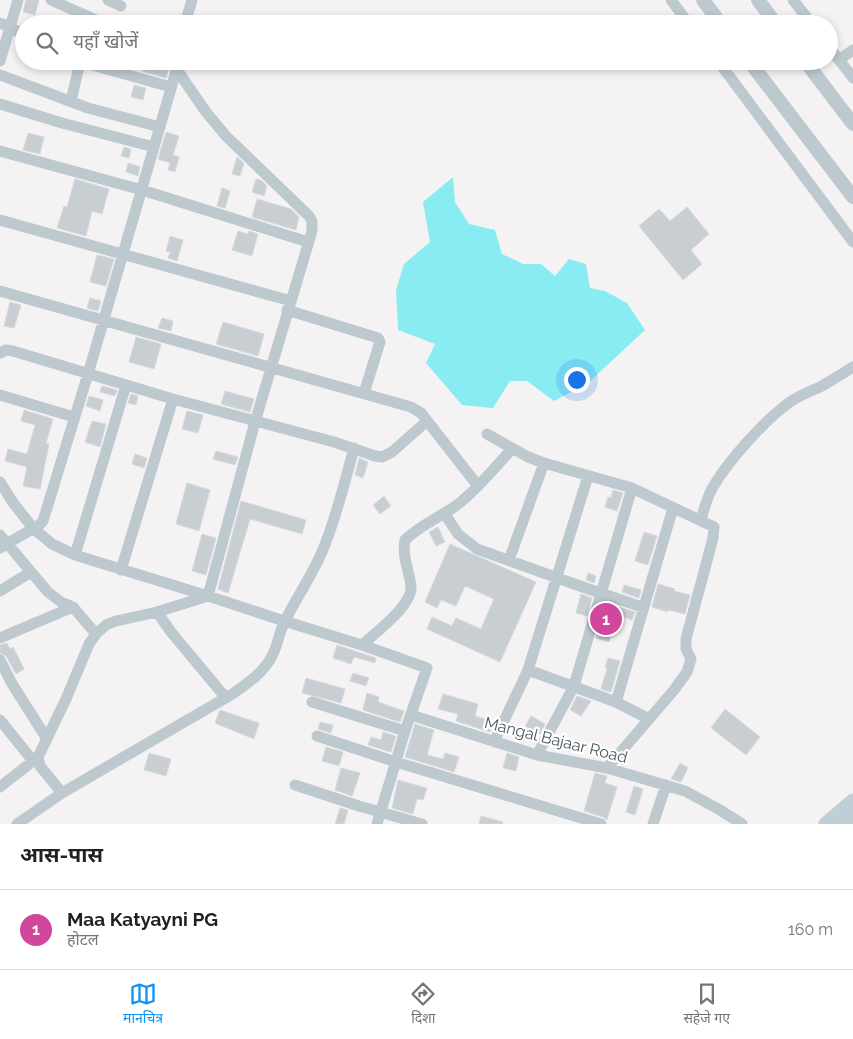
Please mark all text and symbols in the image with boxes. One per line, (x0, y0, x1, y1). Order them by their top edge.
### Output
search box (15, 15, 838, 70)
icon: search (33, 29, 61, 57)
text: यहाँ खोजें (73, 30, 138, 52)
your location (564, 367, 590, 393)
pin: 1 (590, 600, 622, 638)
street label: Mangal Bajaar Road (483, 713, 629, 767)
text: आस-पास (20, 842, 103, 867)
text: Maa Katyayni PG (67, 908, 218, 930)
text: 1 (32, 920, 40, 939)
text: 160 m (788, 920, 833, 939)
text: होटल (67, 930, 99, 949)
tab: मानचित्र (123, 980, 163, 1029)
tab: दिशा (409, 980, 437, 1029)
tab: सहेजे गए (683, 980, 730, 1029)

